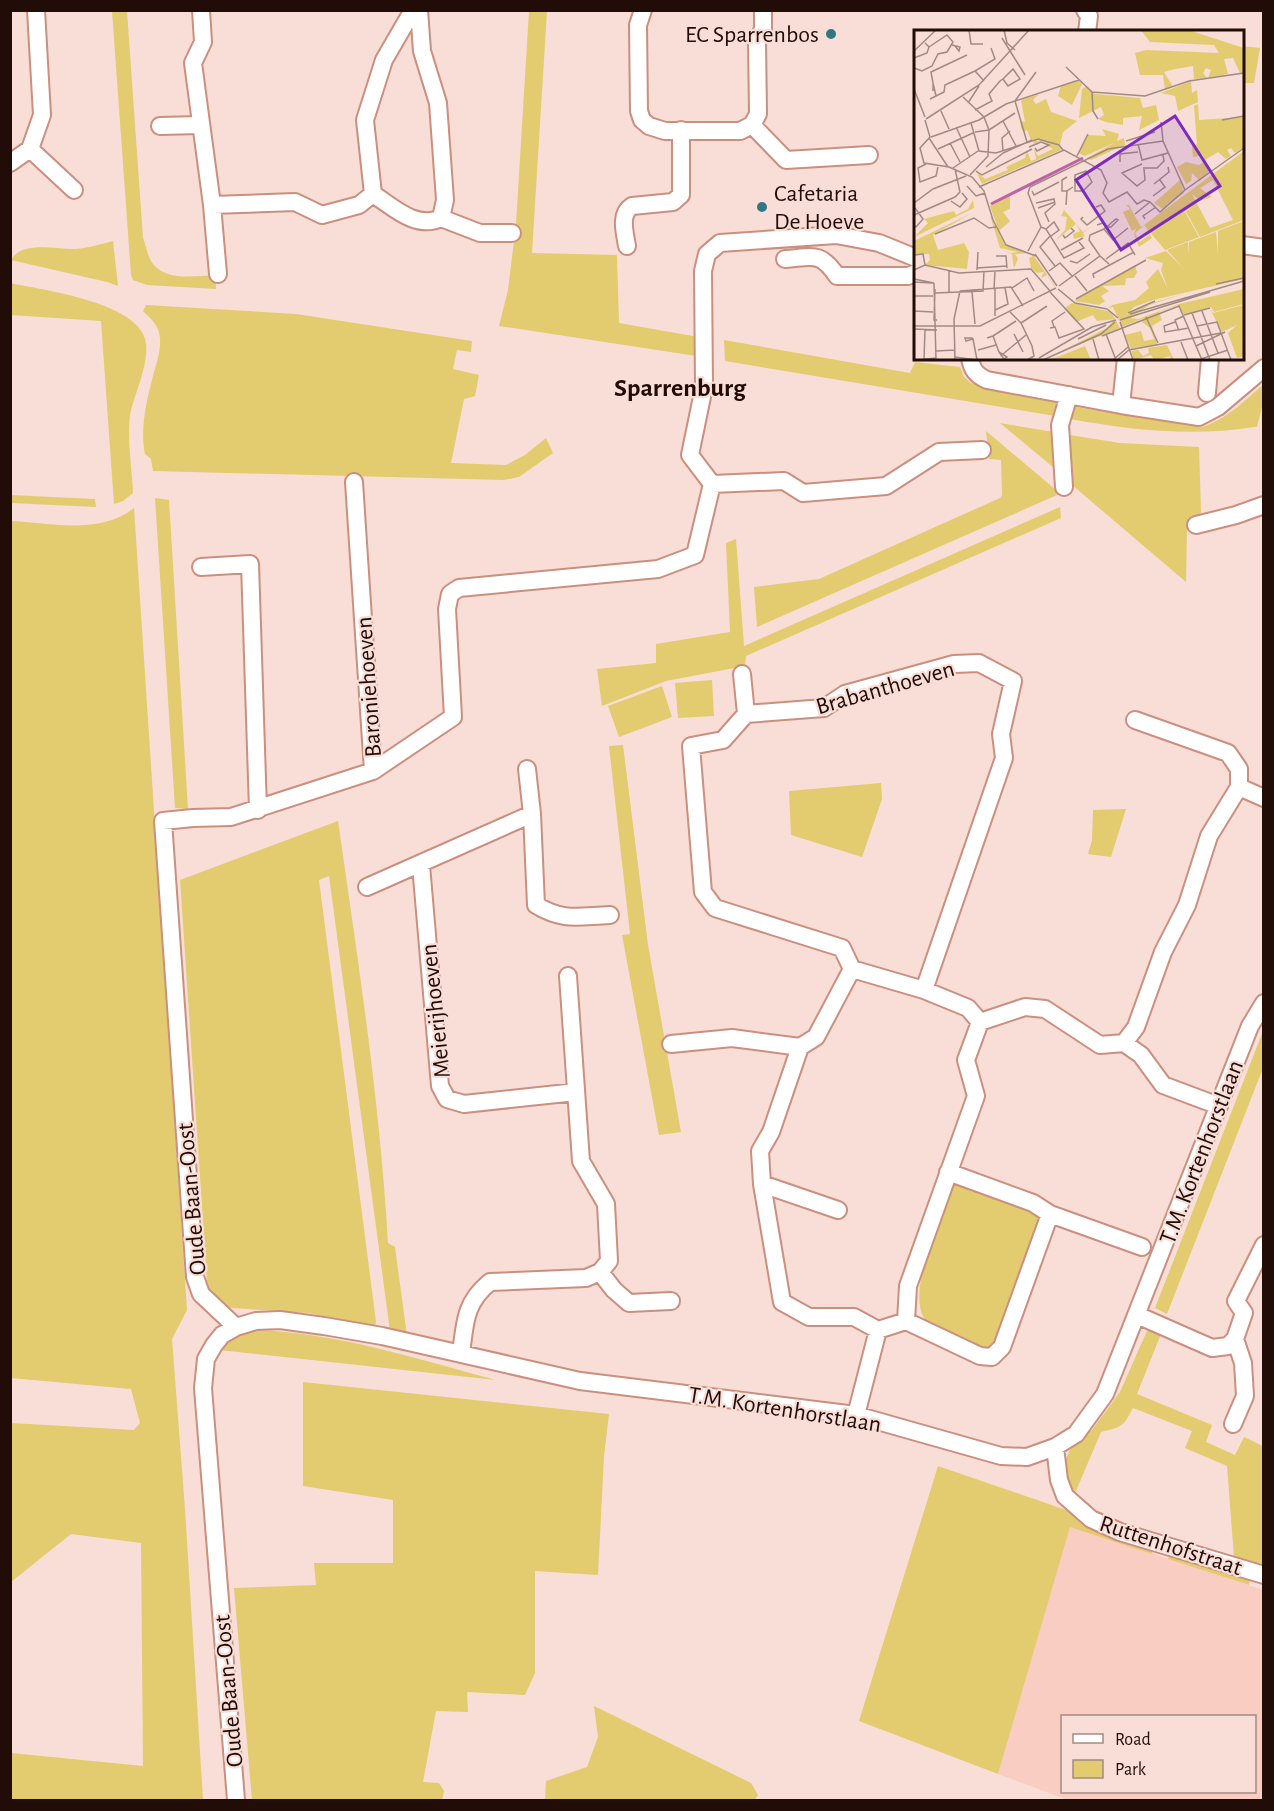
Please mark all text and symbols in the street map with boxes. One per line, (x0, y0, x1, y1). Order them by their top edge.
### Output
place label: EC Sparrenbos (685, 23, 819, 47)
marker: EC Sparrenbos (824, 27, 838, 41)
inset map (914, 30, 1244, 360)
place label: Cafetaria De Hoeve (774, 182, 864, 234)
marker: Cafetaria De Hoeve (755, 200, 769, 214)
district label: Sparrenburg (614, 375, 747, 401)
street label: Baroniehoeven (352, 616, 386, 758)
street label: Brabanthoeven (813, 657, 957, 719)
street label: Meierijhoeven (417, 943, 455, 1079)
street label: T.M. Kortenhorstlaan (1156, 1057, 1248, 1248)
street label: Oude Baan-Oost (173, 1121, 211, 1276)
street label: T.M. Kortenhorstlaan (687, 1383, 883, 1437)
street label: Ruttenhofstraat (1096, 1512, 1245, 1580)
street label: Oude Baan-Oost (210, 1613, 248, 1768)
legend (1061, 1715, 1256, 1793)
text: Road (1115, 1731, 1151, 1749)
text: Park (1115, 1761, 1147, 1779)

